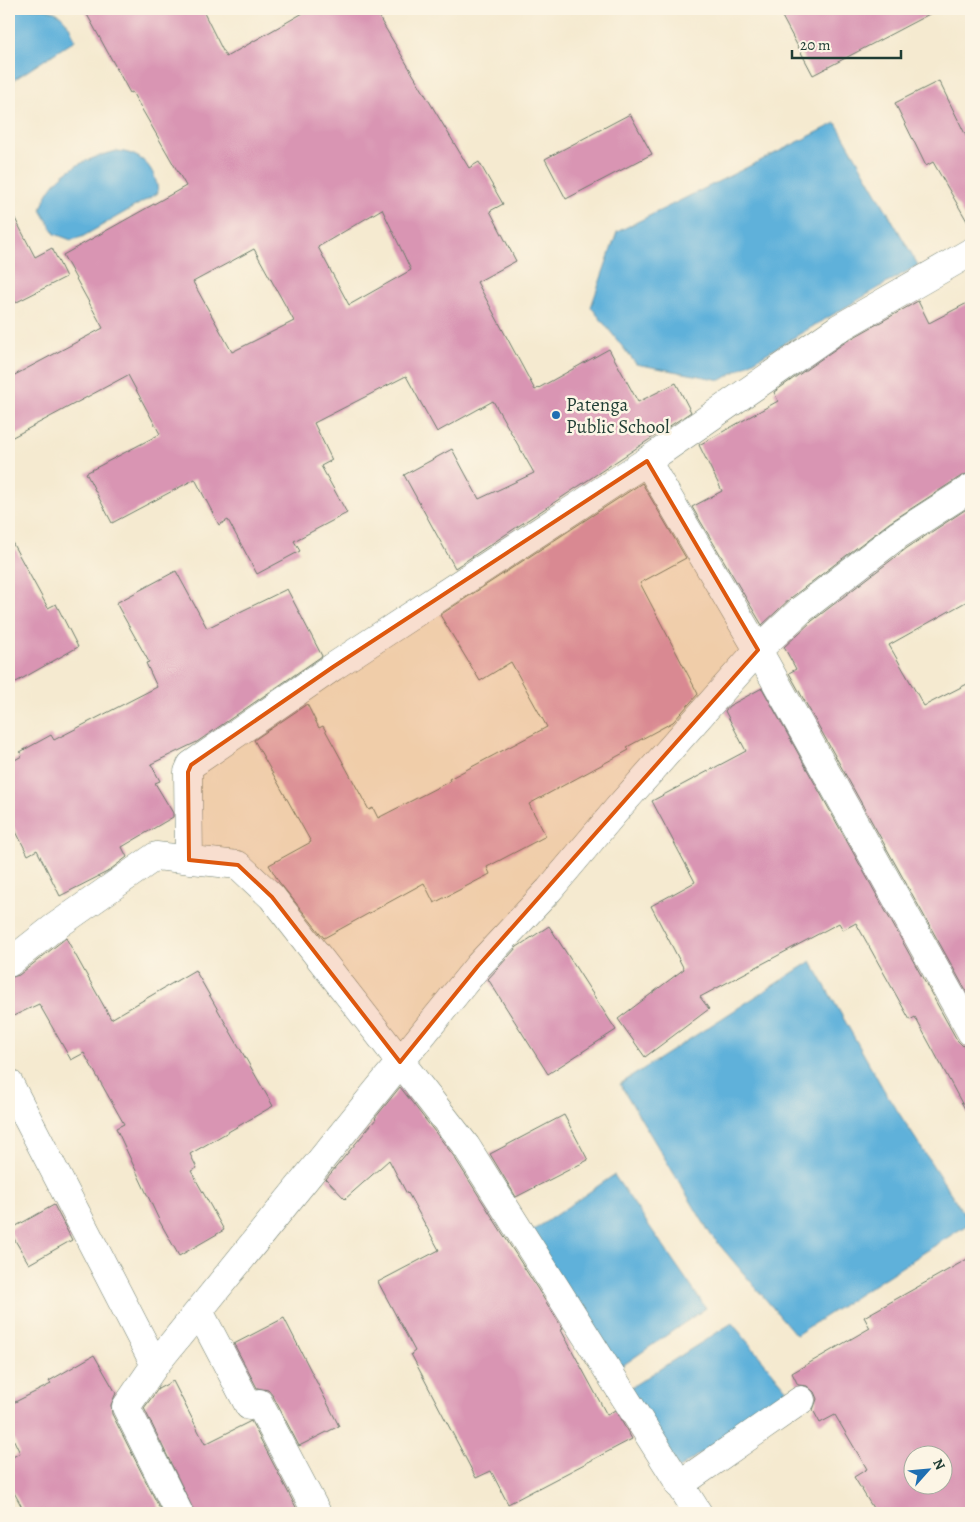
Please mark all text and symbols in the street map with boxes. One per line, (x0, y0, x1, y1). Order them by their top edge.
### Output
scale bar (792, 28, 901, 60)
text: 20 m (800, 35, 831, 55)
place label: Patenga Public School (566, 392, 670, 440)
marker: Patenga Public School (550, 409, 562, 421)
north arrow (902, 1444, 952, 1494)
text: N (928, 1455, 950, 1473)

